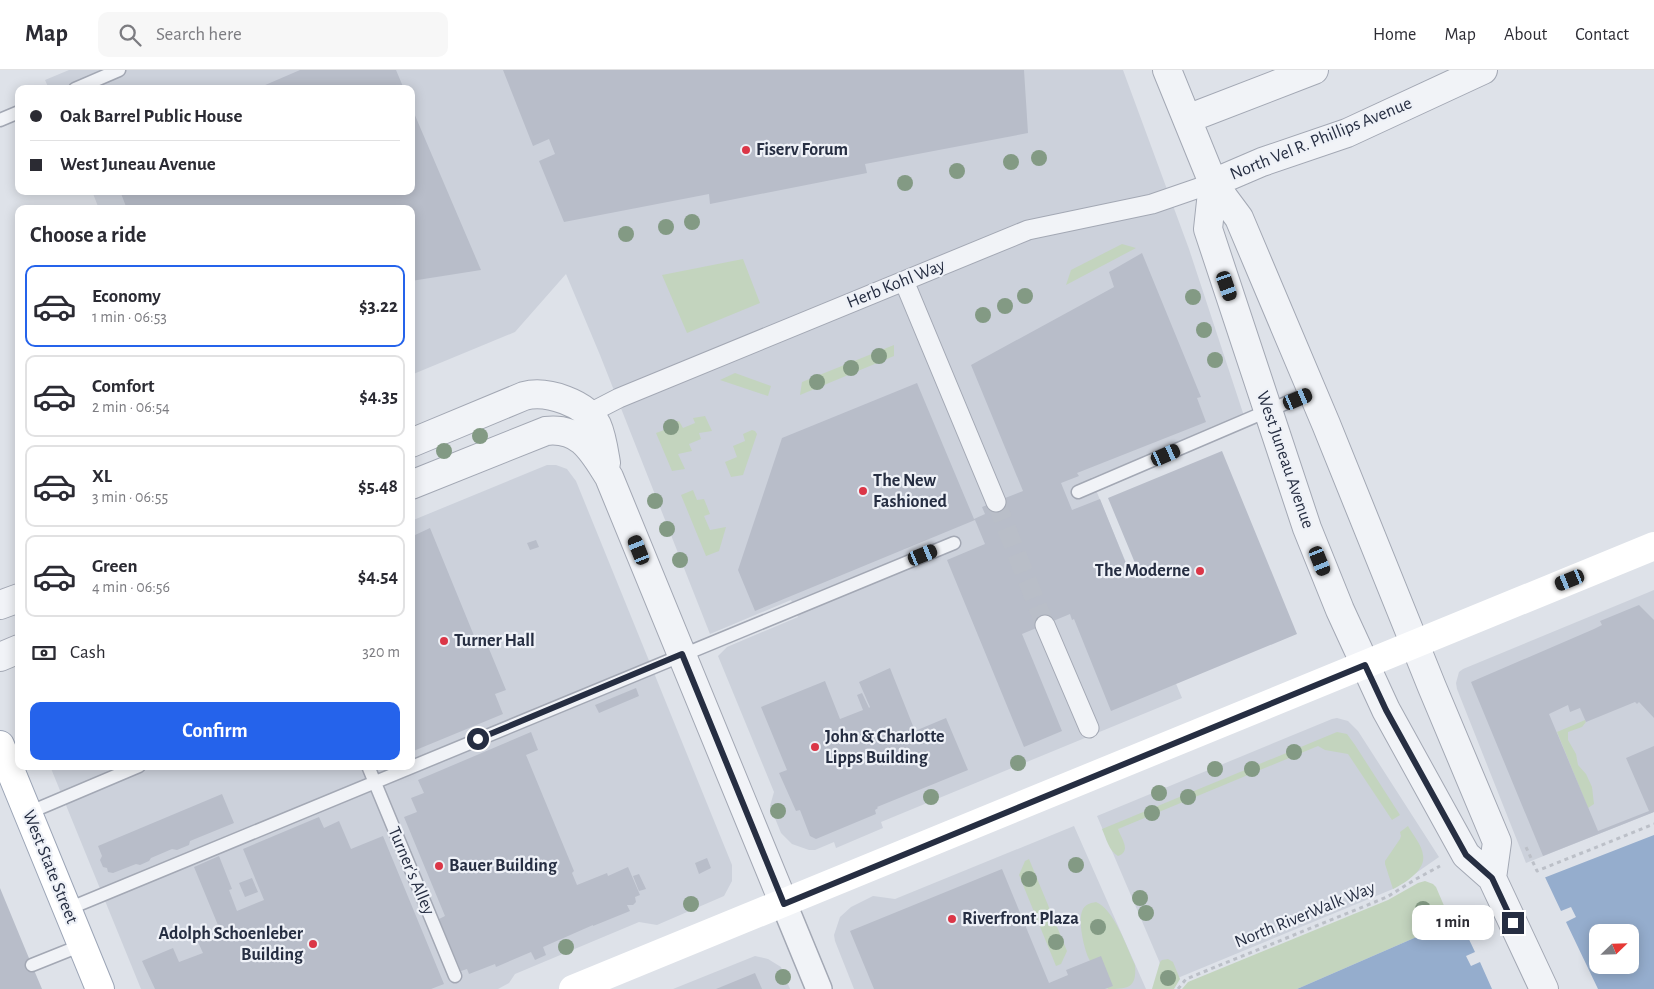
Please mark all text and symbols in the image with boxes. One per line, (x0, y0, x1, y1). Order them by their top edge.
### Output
search box (98, 12, 448, 57)
icon: search (116, 21, 144, 49)
text: Map (25, 22, 68, 46)
text: Search here (156, 25, 242, 44)
text: Home (1373, 26, 1416, 44)
text: Map (1444, 26, 1476, 44)
text: About (1504, 26, 1547, 44)
text: Contact (1575, 26, 1629, 44)
street label: North Vel R. Phillips Avenue (1228, 94, 1414, 184)
text: Oak Barrel Public House (60, 107, 242, 126)
place label: Fiserv Forum (756, 141, 848, 159)
marker: Fiserv Forum (740, 144, 752, 156)
text: West Juneau Avenue (60, 155, 216, 174)
text: Choose a ride (30, 224, 146, 246)
street label: Herb Kohl Way (844, 256, 948, 312)
car (1215, 269, 1238, 303)
icon: car (32, 284, 77, 329)
text: Economy (92, 287, 161, 306)
text: $3.22 (359, 297, 398, 316)
text: 1 min · 06:53 (92, 309, 167, 325)
icon: car (32, 374, 77, 419)
text: Comfort (92, 377, 154, 396)
car (1281, 386, 1314, 412)
text: $4.35 (359, 387, 398, 406)
street label: West Juneau Avenue (1253, 389, 1317, 531)
text: 2 min · 06:54 (92, 399, 170, 415)
car (1149, 442, 1182, 468)
icon: car (32, 464, 77, 509)
text: XL (92, 467, 112, 486)
place label: The New Fashioned (873, 472, 947, 511)
text: $5.48 (358, 477, 398, 496)
marker: The New Fashioned (857, 485, 869, 497)
text: 3 min · 06:55 (92, 489, 168, 505)
car (626, 533, 651, 567)
car (906, 542, 939, 568)
car (1307, 544, 1332, 578)
icon: car (32, 554, 77, 599)
text: Green (92, 557, 138, 576)
place label: The Moderne (1095, 562, 1190, 580)
marker: The Moderne (1194, 565, 1206, 577)
text: $4.54 (358, 567, 398, 586)
car (1553, 567, 1586, 593)
text: 4 min · 06:56 (92, 579, 170, 595)
place label: Turner Hall (454, 632, 535, 650)
marker: Turner Hall (438, 635, 450, 647)
icon: cash (30, 639, 58, 667)
text: Cash (70, 643, 106, 662)
text: 320 m (362, 644, 400, 660)
button: Confirm (30, 702, 400, 760)
route start (467, 728, 489, 750)
place label: John & Charlotte Lipps Building (825, 728, 945, 767)
marker: John & Charlotte Lipps Building (809, 741, 821, 753)
street label: West State Street (19, 808, 81, 927)
street label: Turner's Alley (384, 824, 438, 918)
place label: Bauer Building (449, 857, 558, 875)
marker: Bauer Building (433, 860, 445, 872)
street label: North RiverWalk Way (1232, 879, 1378, 951)
callout: 1 min (1413, 906, 1496, 940)
place label: Riverfront Plaza (962, 910, 1079, 928)
route end (1502, 912, 1524, 934)
marker: Riverfront Plaza (946, 913, 958, 925)
text: 1 min (1436, 914, 1470, 930)
north arrow (1589, 924, 1639, 974)
map controls (1589, 924, 1639, 974)
place label: Adolph Schoenleber Building (158, 925, 304, 964)
marker: Adolph Schoenleber Building (307, 938, 319, 950)

